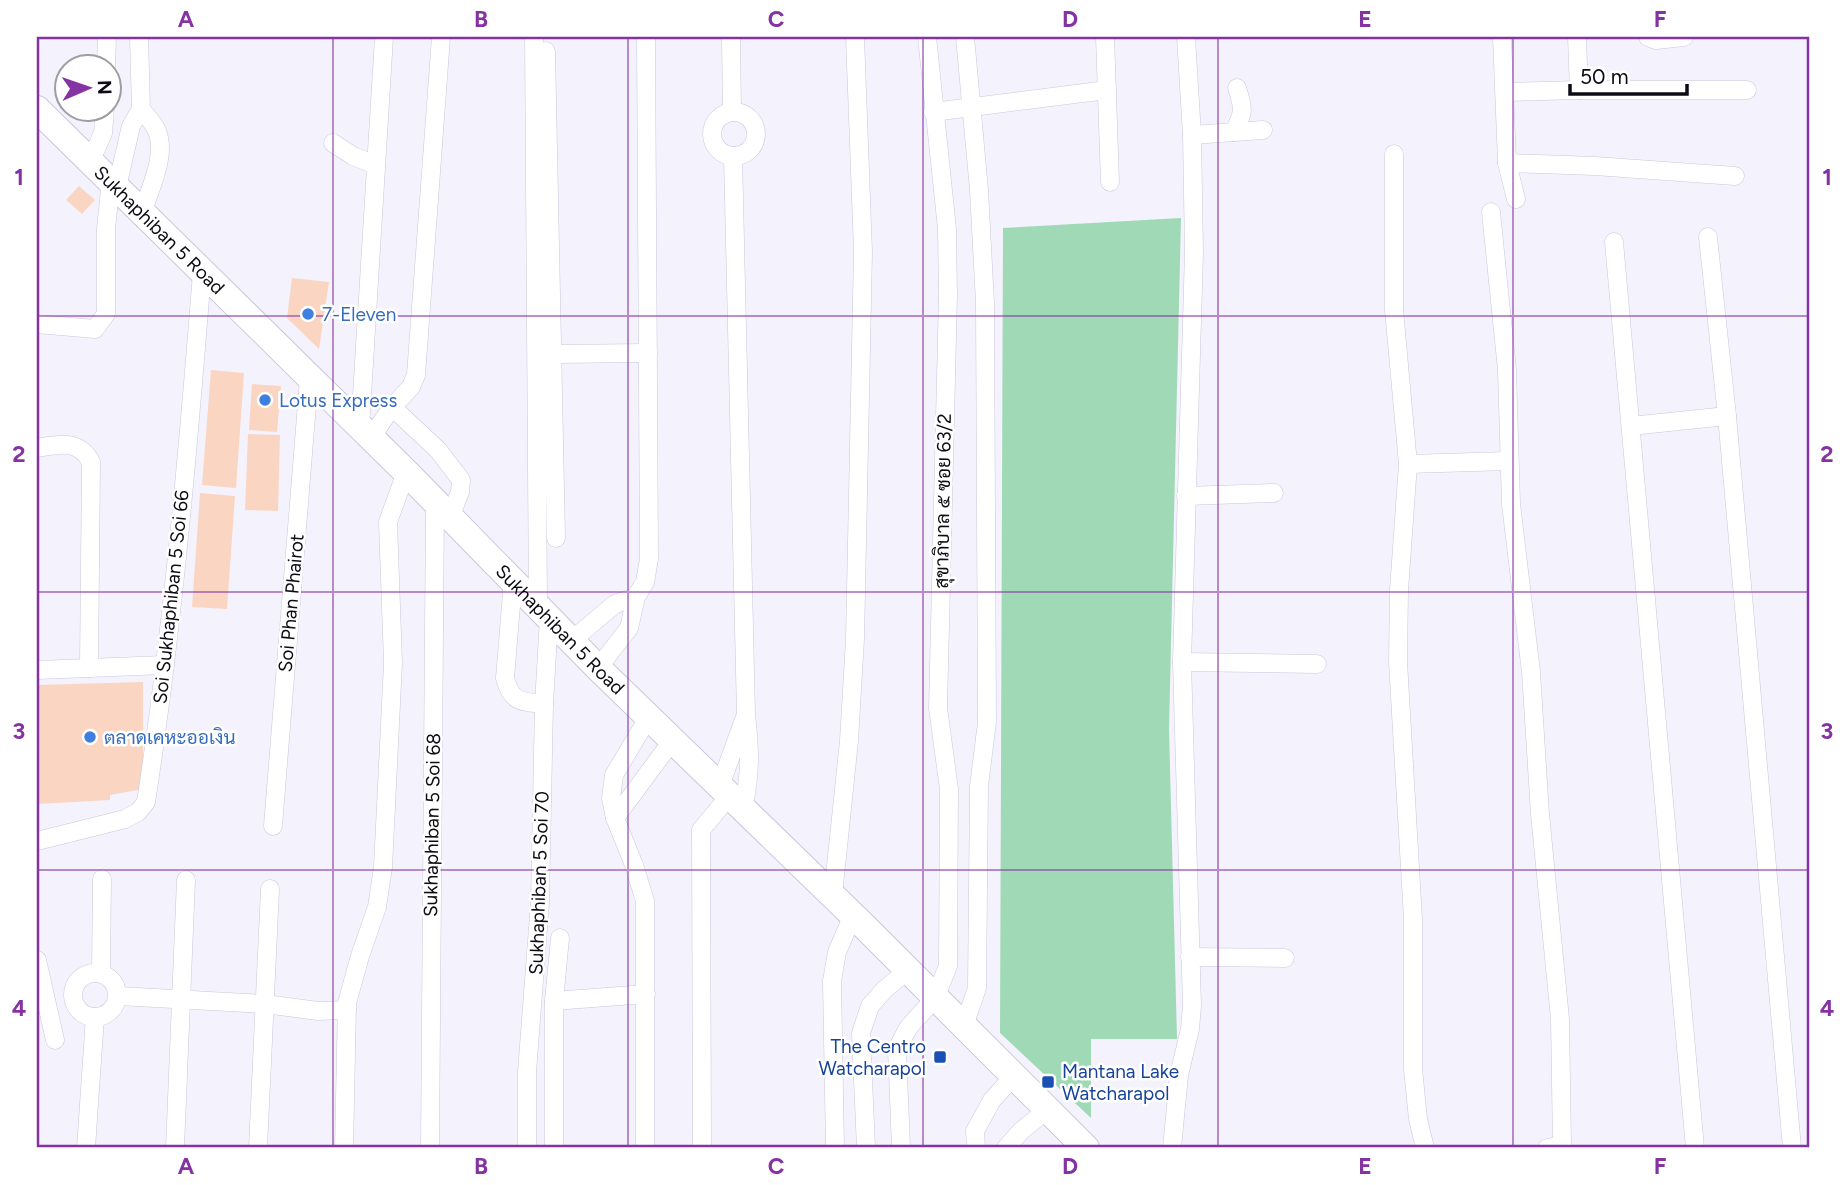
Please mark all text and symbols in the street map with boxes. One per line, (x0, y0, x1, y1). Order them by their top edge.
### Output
text: A (178, 5, 195, 33)
text: B (474, 5, 488, 33)
text: C (768, 5, 785, 33)
text: D (1062, 5, 1078, 33)
text: E (1358, 5, 1372, 33)
text: F (1654, 5, 1667, 33)
north arrow (52, 52, 122, 122)
scale bar (1570, 52, 1687, 96)
text: 50 m (1580, 64, 1629, 89)
text: N (93, 80, 116, 95)
street label: Sukhaphiban 5 Road (90, 161, 230, 299)
text: 1 (14, 163, 24, 191)
text: 1 (1822, 163, 1832, 191)
place label: 7-Eleven (322, 303, 396, 326)
marker: 7-Eleven (300, 306, 316, 322)
place label: Lotus Express (279, 389, 397, 412)
marker: Lotus Express (257, 392, 273, 408)
street label: สุขาภิบาล ๕ ซอย 63/2 (930, 413, 957, 589)
text: 2 (12, 440, 26, 468)
text: 2 (1820, 440, 1834, 468)
street label: Soi Sukhaphiban 5 Soi 66 (148, 489, 194, 705)
street label: Soi Phan Phairot (273, 533, 309, 673)
street label: Sukhaphiban 5 Road (491, 559, 630, 699)
text: 3 (13, 717, 25, 745)
text: 3 (1821, 717, 1833, 745)
place label: ตลาดเคหะออเงิน (104, 726, 236, 749)
marker: ตลาดเคหะออเงิน (82, 729, 98, 745)
street label: Sukhaphiban 5 Soi 68 (419, 733, 445, 917)
street label: Sukhaphiban 5 Soi 70 (524, 791, 554, 975)
text: 4 (12, 994, 26, 1022)
text: 4 (1820, 994, 1834, 1022)
place label: The Centro Watcharapol (819, 1035, 926, 1080)
marker: The Centro Watcharapol (932, 1049, 948, 1065)
place label: Mantana Lake Watcharapol (1062, 1060, 1179, 1105)
marker: Mantana Lake Watcharapol (1040, 1074, 1056, 1090)
text: A (178, 1152, 195, 1180)
text: B (474, 1152, 488, 1180)
text: C (768, 1152, 785, 1180)
text: D (1062, 1152, 1078, 1180)
text: E (1358, 1152, 1372, 1180)
text: F (1654, 1152, 1667, 1180)

